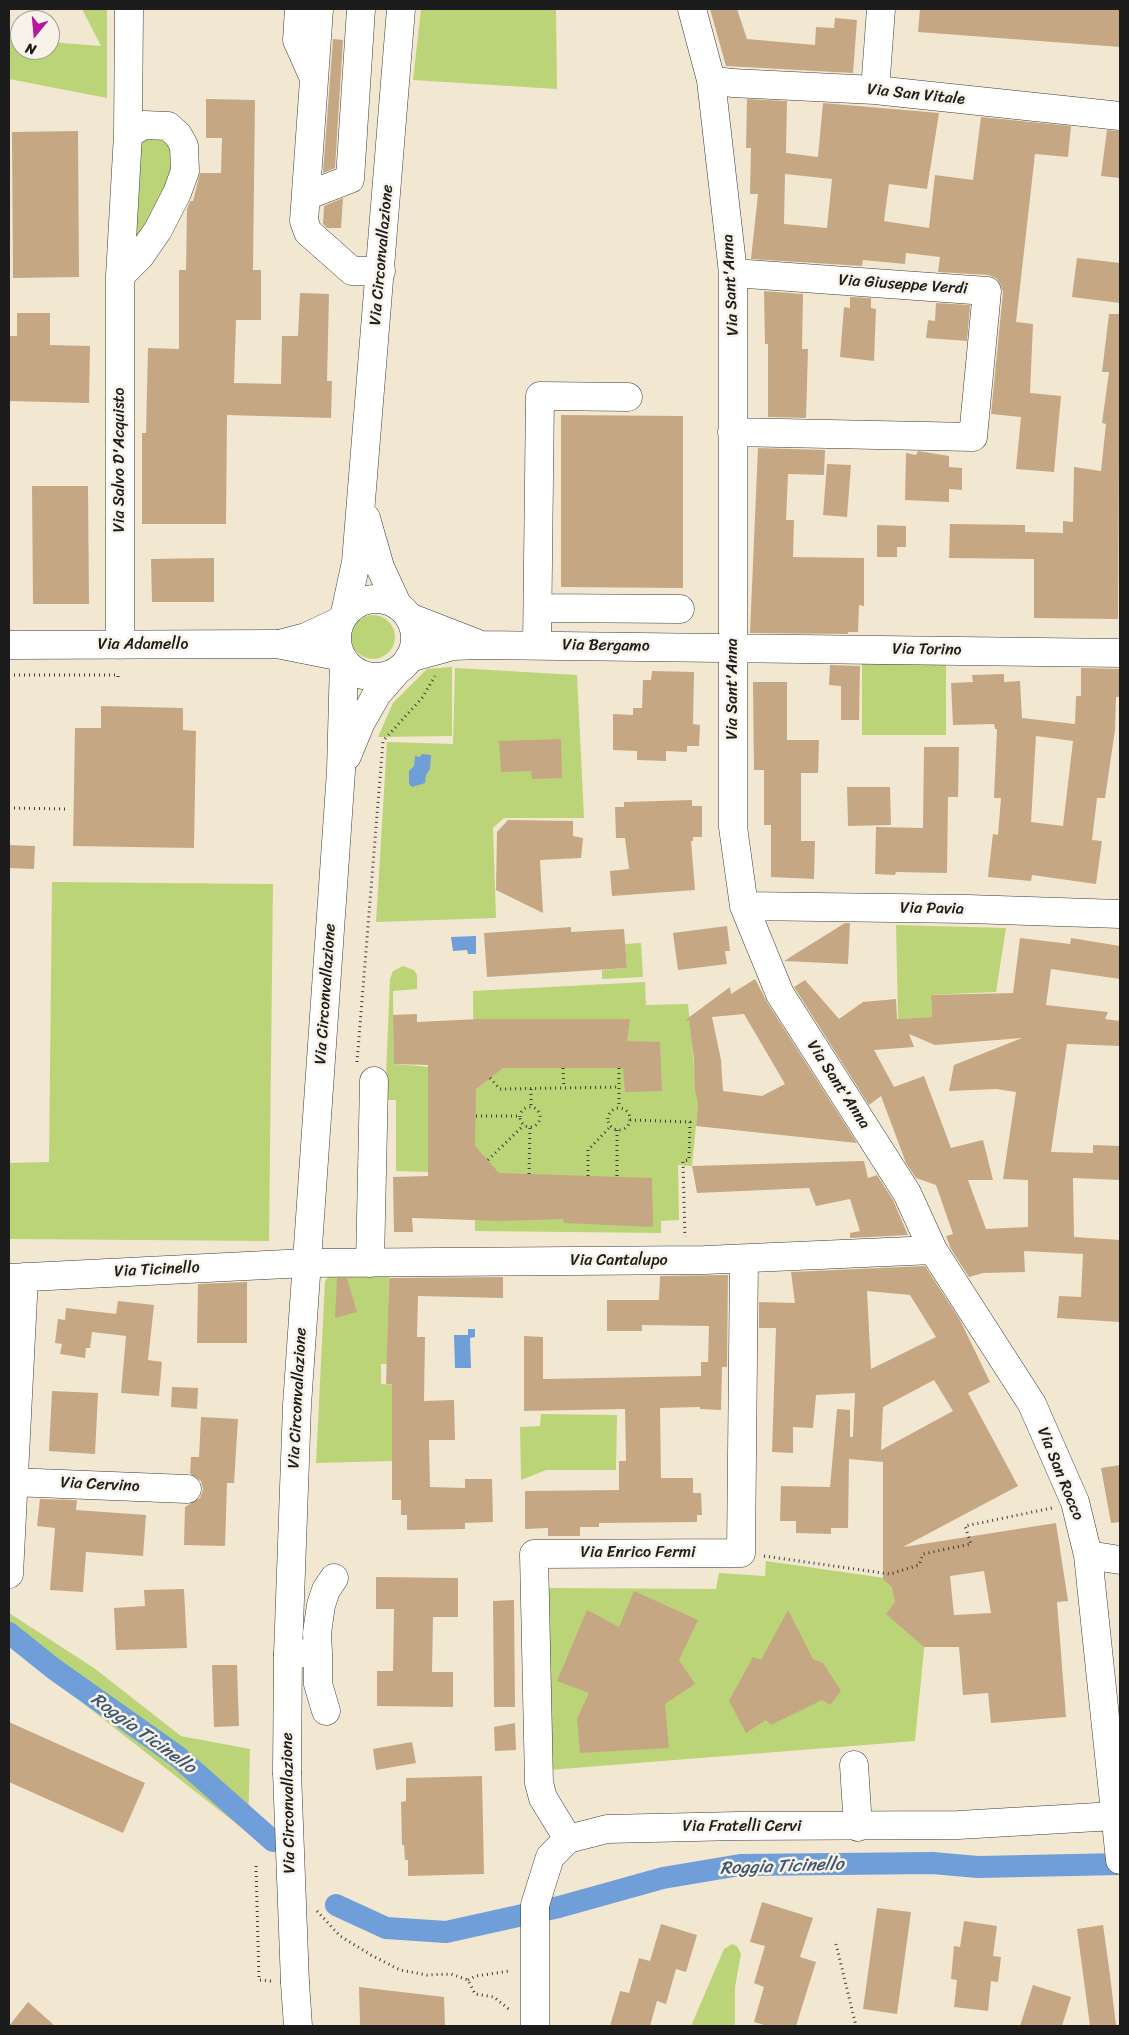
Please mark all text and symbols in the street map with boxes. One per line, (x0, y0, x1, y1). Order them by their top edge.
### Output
north arrow (10, 10, 60, 60)
text: N (22, 35, 39, 62)
street label: Via San Vitale (866, 80, 966, 110)
street label: Via Circonvallazione (366, 184, 398, 326)
street label: Via Sant'Anna (719, 234, 743, 336)
street label: Via Giuseppe Verdi (838, 271, 968, 299)
street label: Via Salvo D'Acquisto (110, 388, 130, 532)
street label: Via Adamello (98, 635, 188, 655)
street label: Via Bergamo (562, 636, 650, 656)
street label: Via Sant'Anna (723, 638, 743, 740)
street label: Via Torino (892, 640, 962, 660)
street label: Via Pavia (900, 899, 964, 919)
street label: Via Circonvallazione (311, 923, 341, 1065)
street label: Via Sant'Anna (802, 1037, 874, 1133)
street label: Via Cantalupo (570, 1251, 668, 1271)
street label: Via Ticinello (114, 1258, 200, 1282)
street label: Via Circonvallazione (285, 1327, 311, 1469)
street label: Via San Rocco (1033, 1425, 1087, 1523)
street label: Via Cervino (60, 1473, 140, 1497)
street label: Via Enrico Fermi (580, 1543, 696, 1563)
water label: Roggia Ticinello (87, 1689, 199, 1779)
street label: Via Circonvallazione (278, 1732, 300, 1874)
street label: Via Fratelli Cervi (683, 1817, 801, 1837)
water label: Roggia Ticinello (720, 1854, 844, 1880)

